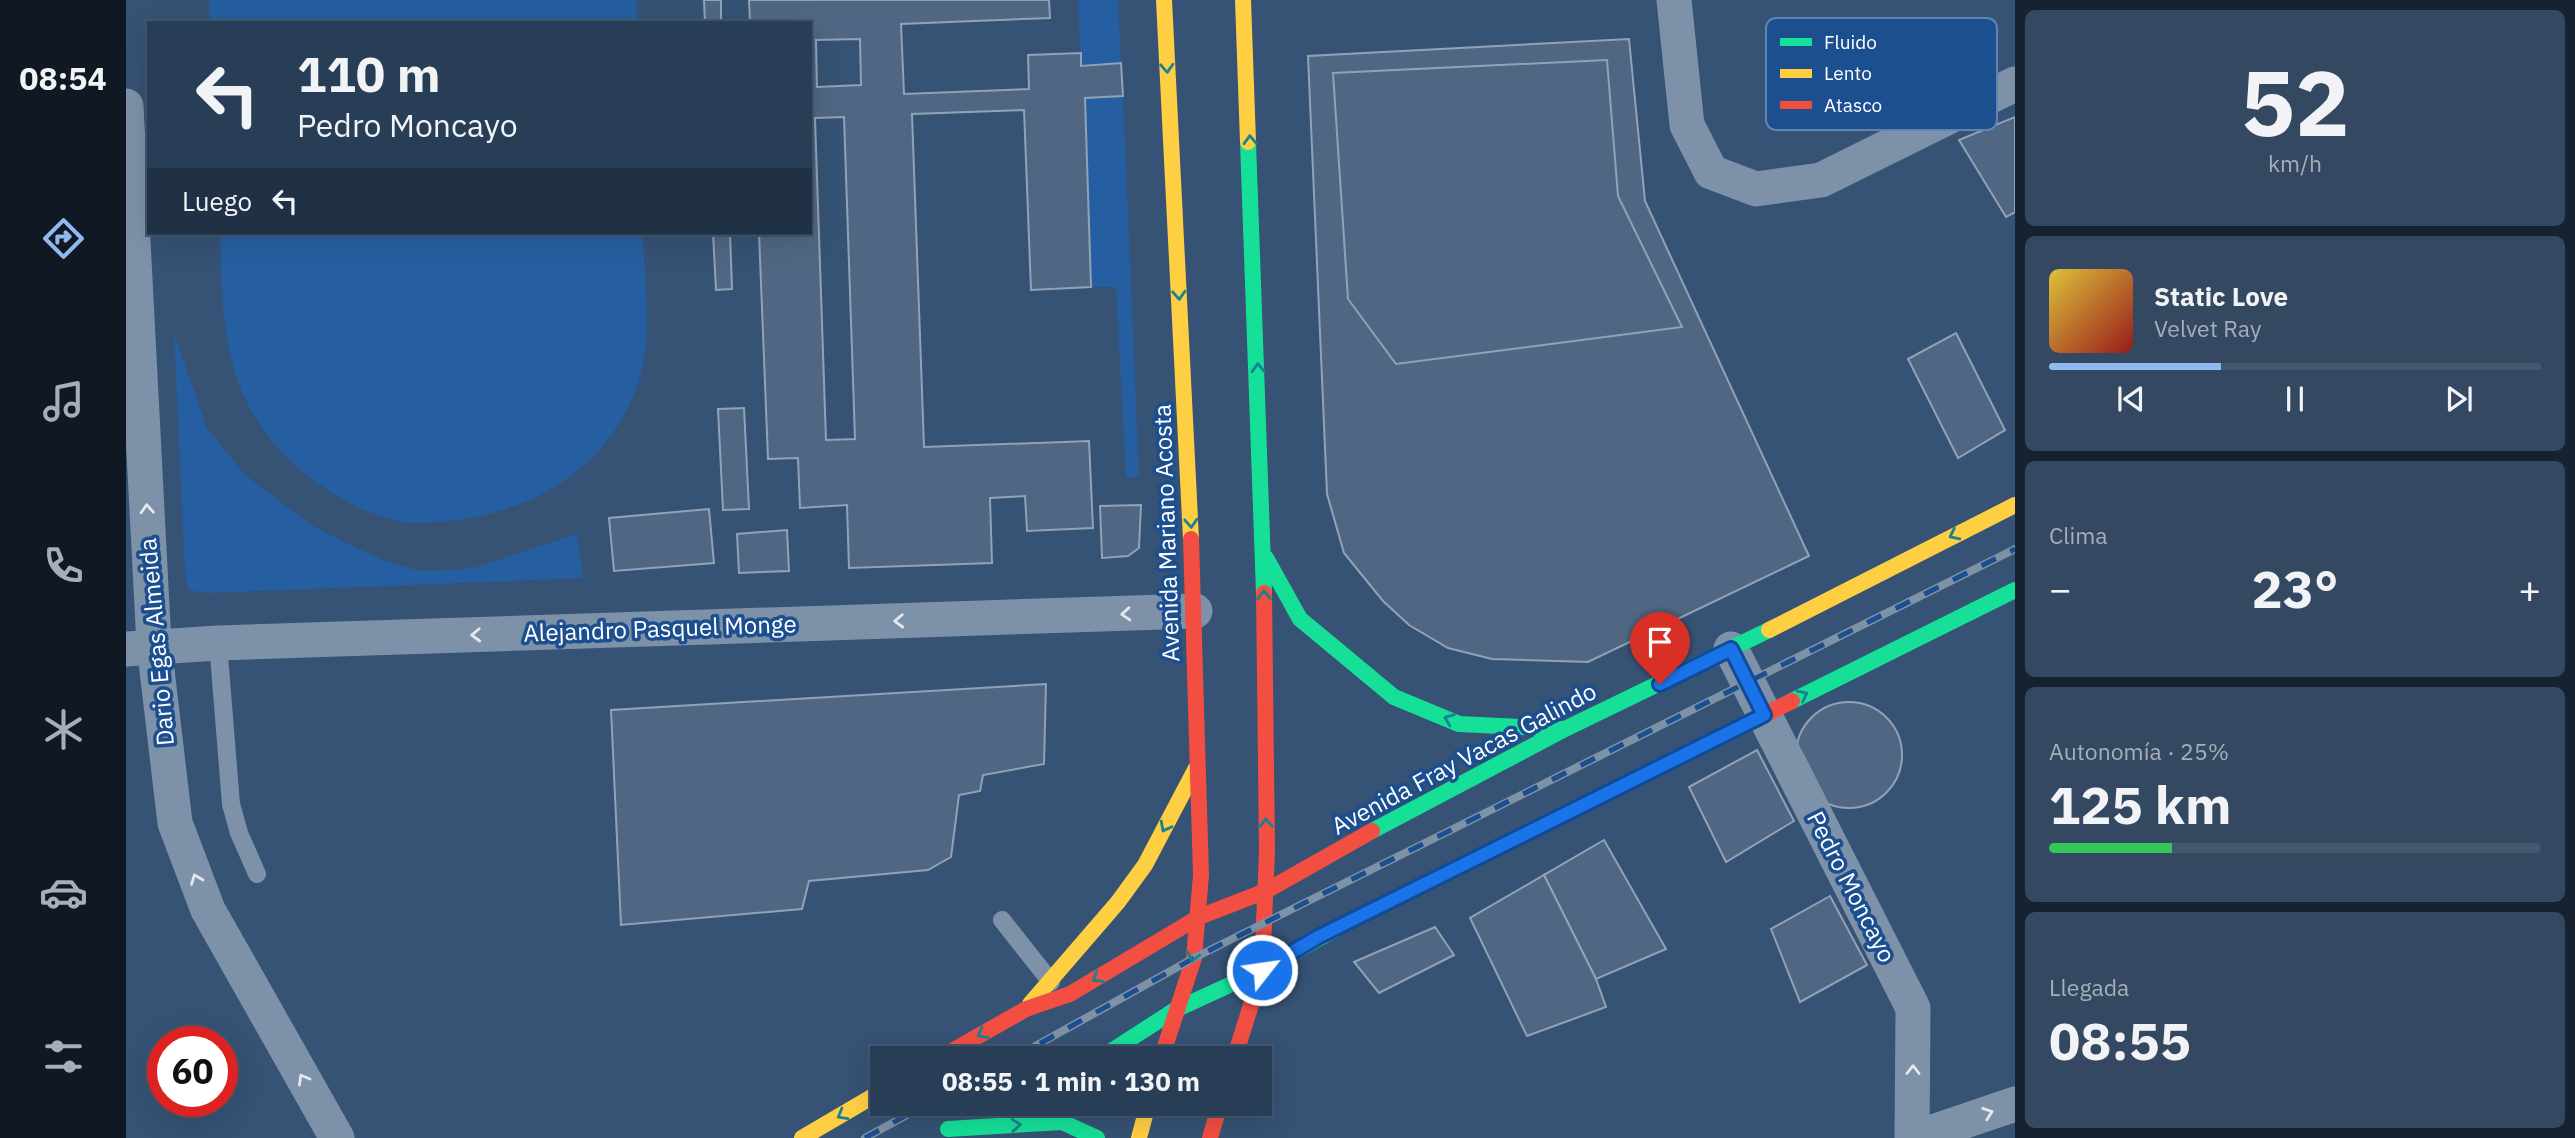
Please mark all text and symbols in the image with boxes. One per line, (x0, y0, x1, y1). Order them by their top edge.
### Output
legend (1766, 18, 1997, 130)
text: Fluido (1824, 30, 1877, 54)
text: 110 m (297, 42, 441, 105)
text: 52 (2240, 43, 2350, 161)
icon: left (182, 49, 273, 140)
text: 08:54 (19, 57, 107, 99)
text: Lento (1824, 61, 1872, 85)
one-way arrow (1160, 63, 1175, 74)
text: Atasco (1824, 93, 1882, 117)
text: Pedro Moncayo (297, 104, 518, 146)
one-way arrow (1242, 135, 1257, 146)
text: km/h (2268, 148, 2322, 178)
icon: left (266, 182, 304, 220)
text: Luego (182, 184, 252, 218)
icon: directions (39, 214, 88, 263)
text: Static Love (2154, 279, 2288, 313)
one-way arrow (1171, 290, 1186, 301)
text: Velvet Ray (2154, 313, 2261, 343)
one-way arrow (1250, 362, 1265, 373)
icon: music (39, 377, 88, 426)
icon: previous (2112, 380, 2150, 418)
icon: pause (2276, 380, 2314, 418)
icon: next (2440, 380, 2478, 418)
street label: Avenida Mariano Acosta (1146, 403, 1186, 662)
one-way arrow (139, 504, 154, 515)
one-way arrow (1183, 517, 1198, 528)
text: Clima (2049, 520, 2108, 550)
one-way arrow (1949, 527, 1961, 541)
street label: Dario Egas Almeida (131, 537, 181, 747)
icon: phone (39, 541, 88, 590)
text: 23° (2252, 555, 2338, 622)
text: − (2049, 564, 2072, 613)
text: + (2518, 564, 2541, 613)
one-way arrow (1256, 589, 1272, 600)
one-way arrow (1121, 606, 1132, 621)
street label: Alejandro Pasquel Monge (523, 607, 797, 649)
pin (1630, 612, 1690, 684)
one-way arrow (893, 614, 904, 629)
icon: arrive (1641, 623, 1679, 661)
one-way arrow (470, 627, 481, 642)
street label: Avenida Fray Vacas Galindo (1325, 675, 1602, 842)
one-way arrow (1796, 689, 1808, 703)
icon: climate (39, 705, 88, 754)
one-way arrow (1444, 714, 1456, 728)
text: Autonomía · 25% (2049, 736, 2229, 766)
text: 125 km (2049, 771, 2231, 838)
street label: Pedro Moncayo (1800, 806, 1904, 968)
one-way arrow (1259, 817, 1274, 828)
one-way arrow (1160, 820, 1173, 832)
icon: car (39, 868, 88, 917)
one-way arrow (190, 873, 204, 885)
position arrow (1225, 933, 1299, 1007)
one-way arrow (1187, 950, 1202, 962)
one-way arrow (1092, 970, 1105, 983)
text: Llegada (2049, 972, 2129, 1002)
text: 08:55 (2049, 1007, 2191, 1074)
speed limit sign: 60 (147, 1026, 238, 1117)
one-way arrow (977, 1026, 989, 1039)
icon: filters (39, 1032, 88, 1081)
text: 08:55 · 1 min · 130 m (942, 1064, 1200, 1098)
one-way arrow (1905, 1064, 1920, 1075)
one-way arrow (298, 1073, 311, 1086)
one-way arrow (837, 1106, 850, 1119)
one-way arrow (1982, 1107, 1994, 1121)
one-way arrow (1011, 1118, 1022, 1133)

